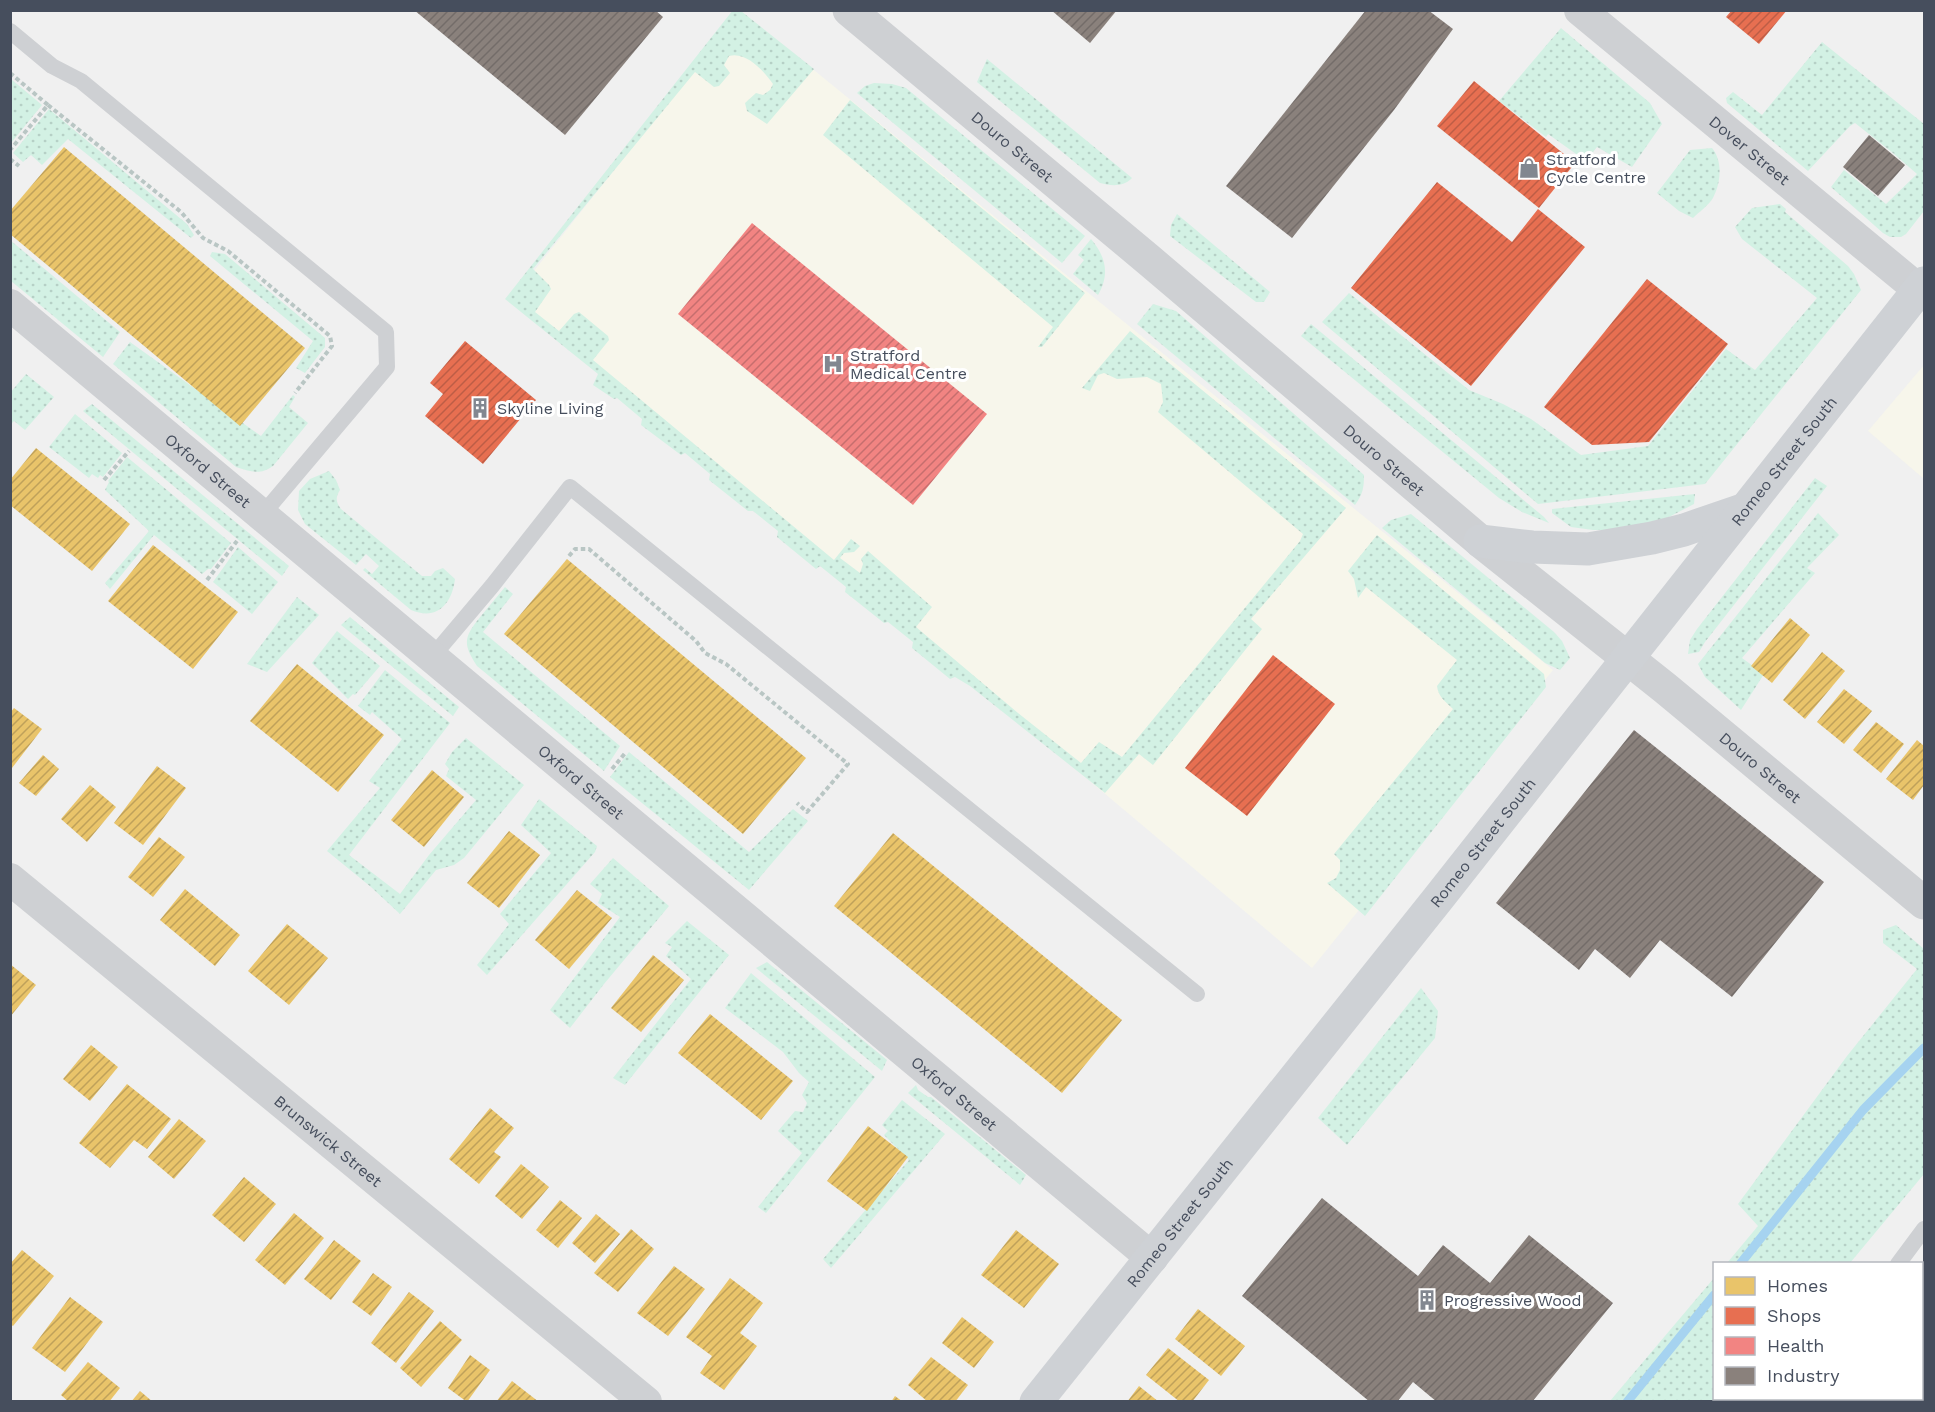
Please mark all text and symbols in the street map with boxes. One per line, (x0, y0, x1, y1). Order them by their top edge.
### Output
street label: Douro Street (968, 107, 1058, 186)
street label: Dover Street (1706, 111, 1794, 189)
place label: Stratford Cycle Centre (1546, 150, 1646, 187)
shop icon: Stratford Cycle Centre (1517, 156, 1541, 180)
place label: Stratford Medical Centre (850, 346, 967, 383)
hospital icon: Stratford Medical Centre (821, 352, 845, 376)
street label: Romeo Street South (1727, 392, 1841, 529)
building icon: Skyline Living (468, 396, 492, 420)
place label: Skyline Living (497, 399, 604, 418)
street label: Douro Street (1340, 420, 1429, 500)
street label: Oxford Street (161, 429, 255, 512)
street label: Douro Street (1716, 728, 1805, 807)
street label: Oxford Street (534, 740, 628, 823)
street label: Romeo Street South (1426, 774, 1539, 911)
street label: Oxford Street (908, 1052, 1001, 1134)
street label: Brunswick Street (271, 1091, 386, 1191)
street label: Romeo Street South (1122, 1154, 1237, 1291)
legend (1713, 1262, 1923, 1400)
text: Homes (1767, 1275, 1828, 1296)
building icon: Progressive Wood (1415, 1288, 1439, 1312)
place label: Progressive Wood (1444, 1291, 1581, 1310)
text: Shops (1767, 1305, 1821, 1326)
text: Health (1767, 1335, 1824, 1356)
text: Industry (1767, 1365, 1840, 1386)

